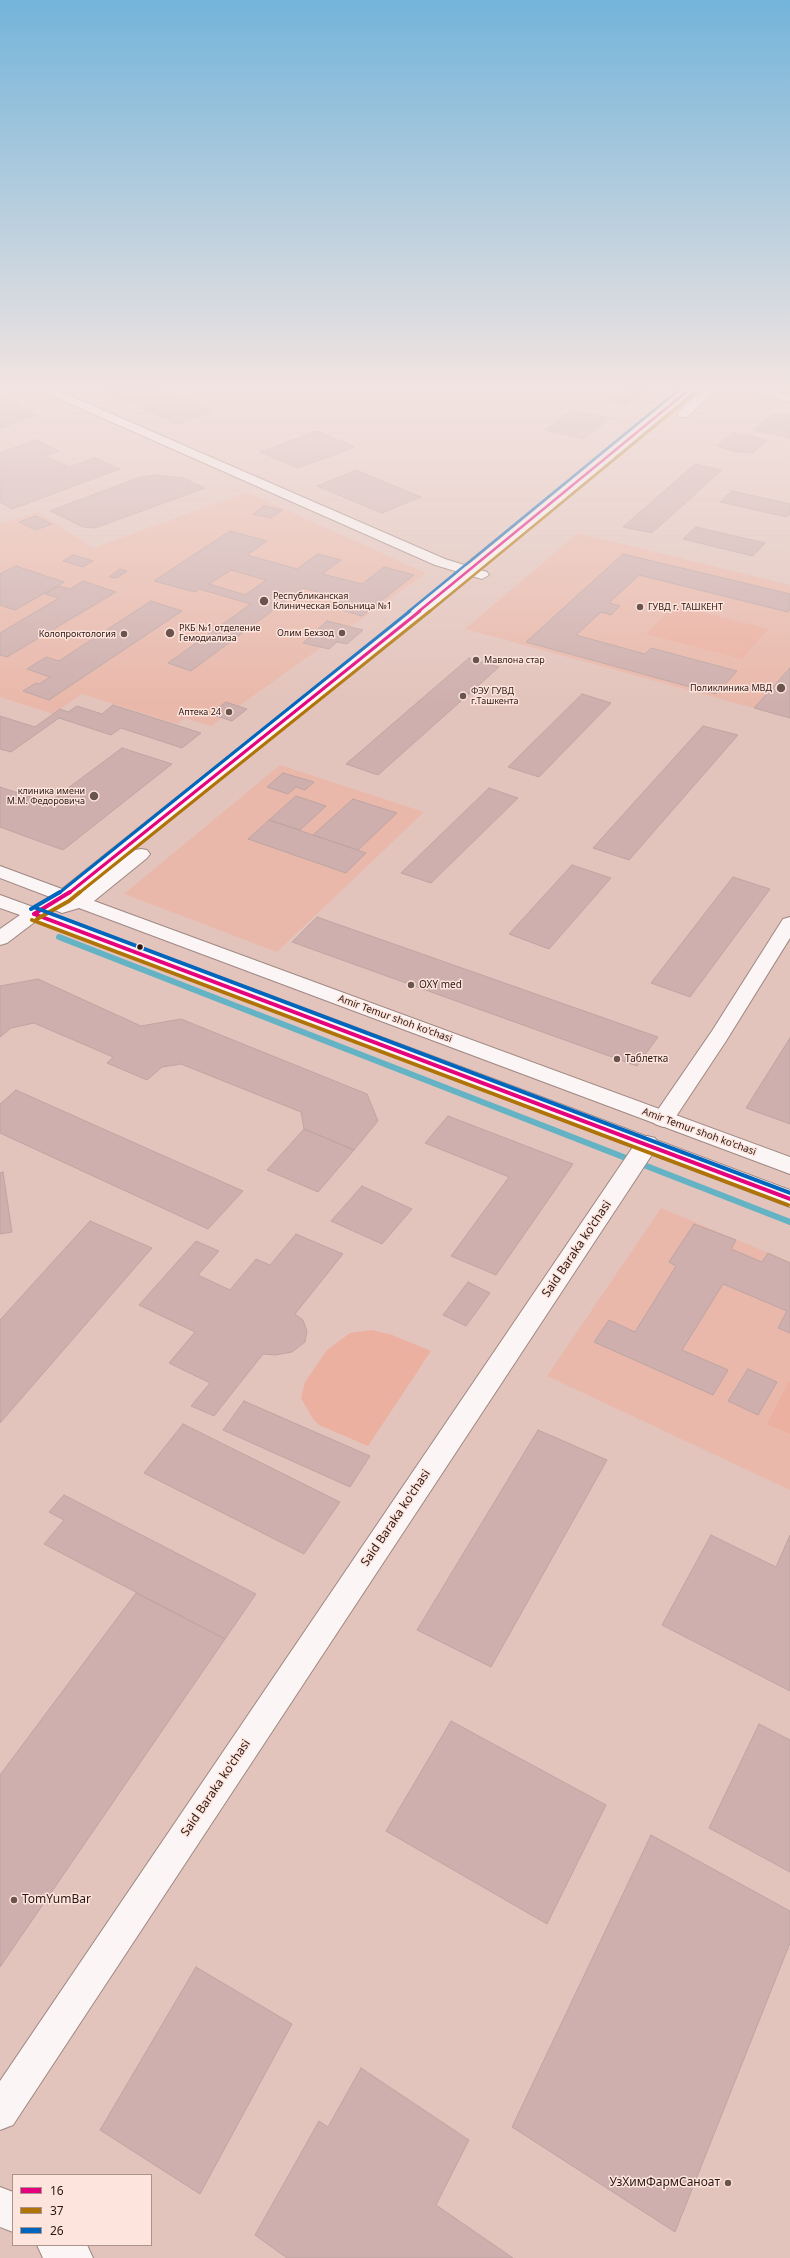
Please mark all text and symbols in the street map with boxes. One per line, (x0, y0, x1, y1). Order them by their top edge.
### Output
place label: Республиканская Клиническая Больница №1 (273, 591, 392, 612)
marker: Республиканская Клиническая Больница №1 (258, 595, 270, 607)
marker: ГУВД г. ТАШКЕНТ (635, 602, 645, 612)
place label: ГУВД г. ТАШКЕНТ (648, 602, 723, 612)
place label: РКБ №1 отделение Гемодиализа (179, 623, 260, 644)
marker: РКБ №1 отделение Гемодиализа (164, 627, 176, 639)
place label: Олим Бехзод (277, 628, 334, 638)
marker: Олим Бехзод (337, 628, 347, 638)
place label: Колопроктология (39, 629, 116, 639)
marker: Колопроктология (119, 629, 129, 639)
marker: Мавлона стар (471, 655, 481, 665)
place label: Мавлона стар (484, 655, 545, 665)
marker: Поликлиника МВД (775, 682, 787, 694)
place label: Поликлиника МВД (690, 683, 772, 693)
place label: ФЭУ ГУВД г.Ташкента (471, 686, 519, 707)
marker: ФЭУ ГУВД г.Ташкента (458, 691, 468, 701)
place label: Аптека 24 (179, 707, 221, 717)
marker: Аптека 24 (224, 707, 234, 717)
place label: клиника имени М.М. Федоровича (7, 786, 85, 807)
marker: клиника имени М.М. Федоровича (88, 790, 100, 802)
unlabelled marker (135, 942, 145, 952)
place label: OXY med (419, 979, 462, 991)
marker: OXY med (406, 980, 416, 990)
street label: Amir Temur shoh ko'chasi (336, 993, 454, 1045)
place label: Таблетка (625, 1053, 668, 1065)
marker: Таблетка (612, 1054, 622, 1064)
street label: Amir Temur shoh ko'chasi (640, 1106, 758, 1158)
street label: Said Baraka ko'chasi (539, 1198, 615, 1300)
street label: Said Baraka ko'chasi (358, 1467, 434, 1569)
street label: Said Baraka ko'chasi (178, 1737, 254, 1839)
place label: TomYumBar (22, 1893, 91, 1907)
marker: TomYumBar (9, 1895, 19, 1905)
legend (12, 2174, 152, 2246)
place label: УзХимФармСаноат (609, 2176, 720, 2190)
marker: УзХимФармСаноат (723, 2178, 733, 2188)
text: 16 (50, 2182, 64, 2199)
text: 37 (50, 2202, 64, 2219)
text: 26 (50, 2222, 64, 2239)

